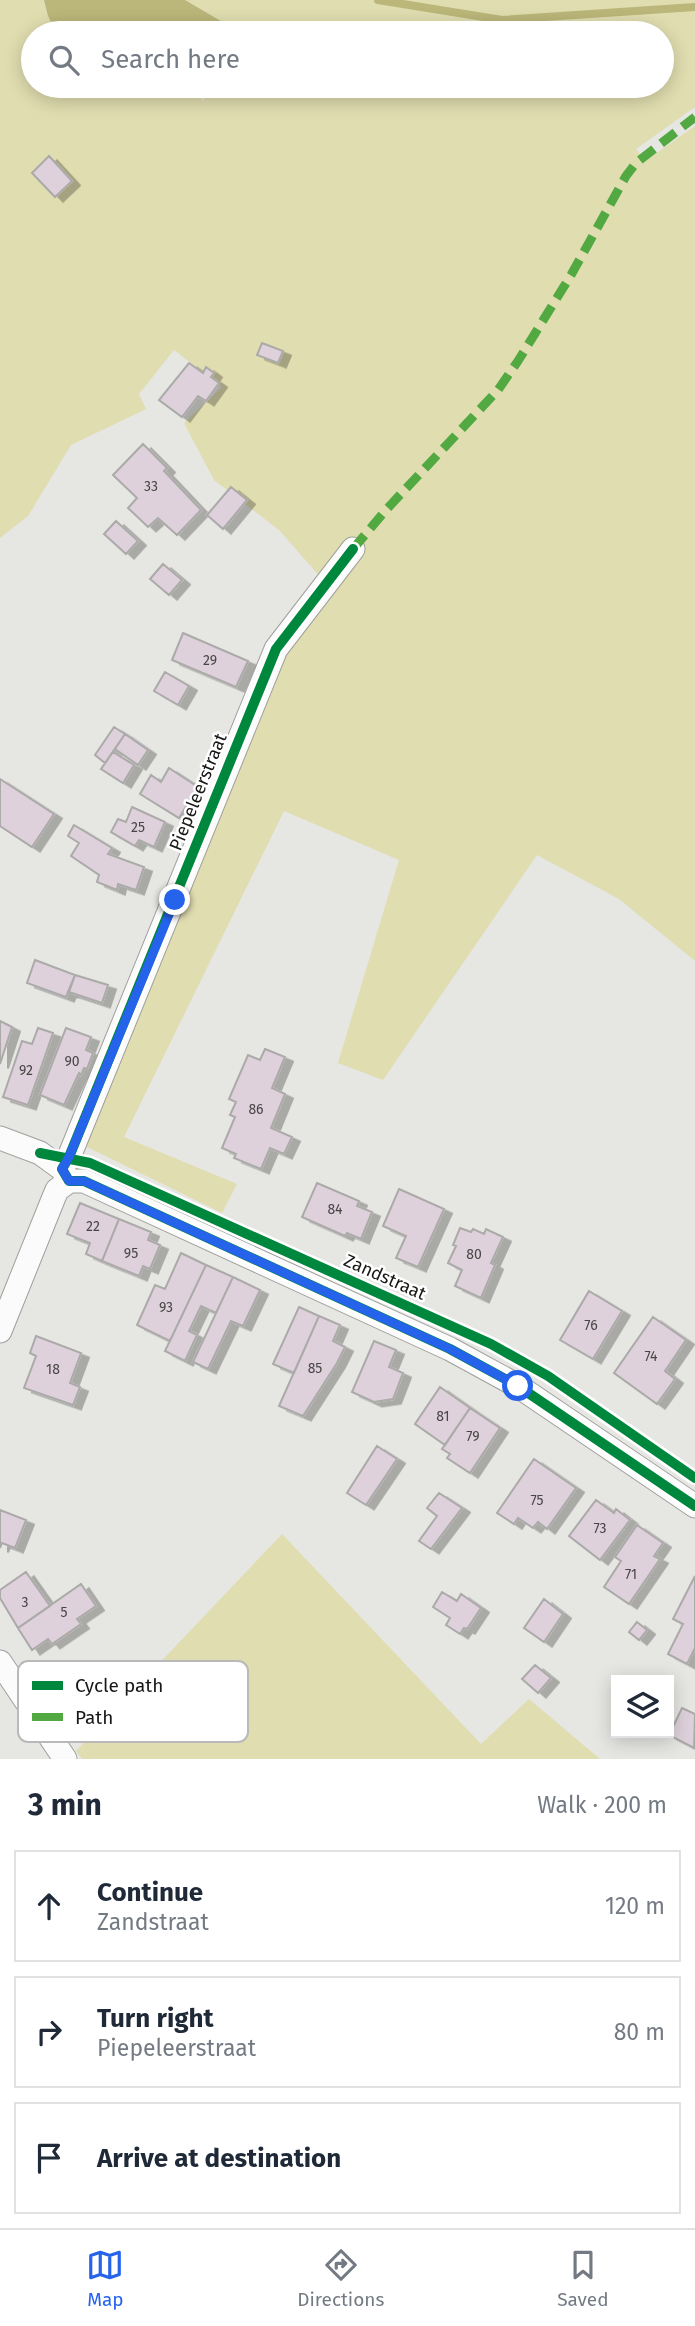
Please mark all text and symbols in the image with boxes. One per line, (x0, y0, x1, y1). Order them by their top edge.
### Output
search box (21, 21, 674, 98)
icon: search (45, 41, 83, 79)
text: Search here (101, 44, 240, 75)
house number: 33 (144, 478, 158, 495)
house number: 29 (203, 652, 217, 669)
street label: Piepeleerstraat (164, 730, 232, 854)
house number: 25 (131, 819, 145, 836)
route end (159, 884, 190, 915)
house number: 90 (64, 1053, 80, 1070)
house number: 92 (19, 1062, 33, 1079)
house number: 86 (248, 1101, 264, 1118)
house number: 84 (327, 1201, 343, 1218)
house number: 22 (86, 1218, 100, 1235)
house number: 95 (124, 1245, 138, 1262)
house number: 80 (466, 1246, 482, 1263)
street label: Zandstraat (341, 1249, 430, 1305)
house number: 93 (159, 1299, 173, 1316)
house number: 76 (584, 1317, 598, 1334)
house number: 74 (644, 1348, 658, 1365)
house number: 85 (308, 1360, 322, 1377)
house number: 18 (46, 1361, 60, 1378)
route start (502, 1370, 533, 1401)
house number: 81 (436, 1408, 450, 1425)
house number: 79 (466, 1428, 480, 1445)
house number: 75 (530, 1492, 544, 1509)
house number: 73 (593, 1520, 607, 1537)
house number: 71 (625, 1566, 637, 1583)
house number: 3 (22, 1594, 29, 1611)
house number: 5 (60, 1604, 68, 1621)
legend (18, 1661, 248, 1742)
text: Cycle path (75, 1674, 163, 1697)
map controls (611, 1675, 674, 1738)
button: layers (611, 1675, 674, 1738)
text: Path (75, 1706, 113, 1729)
text: 3 min (28, 1787, 102, 1823)
text: Walk · 200 m (537, 1791, 667, 1819)
text: Continue (97, 1877, 203, 1908)
icon: ahead (30, 1887, 68, 1925)
text: 120 m (605, 1892, 665, 1920)
text: Zandstraat (97, 1908, 209, 1936)
text: Turn right (97, 2003, 214, 2034)
icon: right (30, 2013, 68, 2051)
text: 80 m (614, 2018, 665, 2046)
text: Piepeleerstraat (97, 2034, 256, 2062)
icon: arrive (30, 2139, 68, 2177)
text: Arrive at destination (97, 2143, 341, 2174)
tab: Map (86, 2246, 124, 2311)
tab: Directions (297, 2246, 384, 2311)
tab: Saved (557, 2246, 609, 2311)

